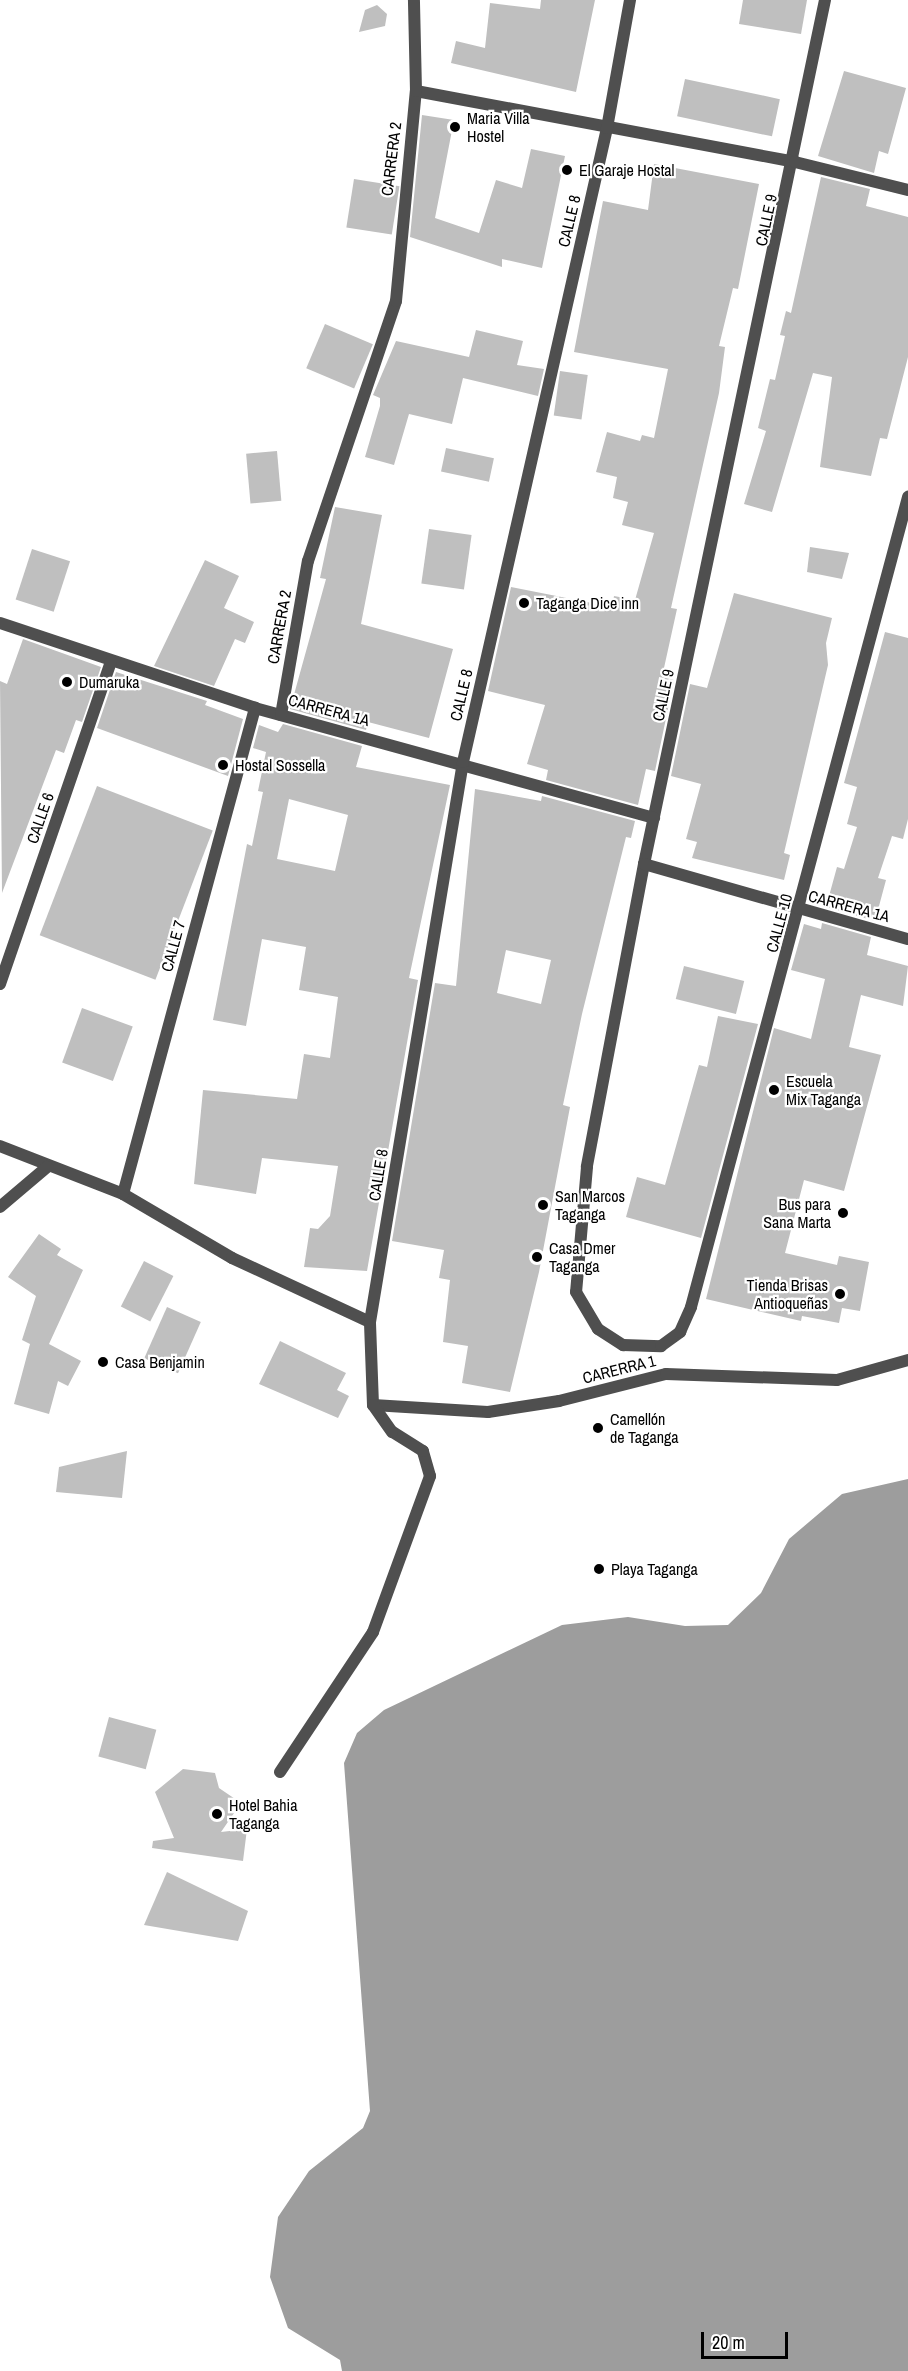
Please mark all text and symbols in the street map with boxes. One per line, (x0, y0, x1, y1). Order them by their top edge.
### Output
place label: Maria Villa Hostel (467, 108, 529, 146)
marker: Maria Villa Hostel (448, 120, 462, 134)
street label: CARRERA 2 (377, 121, 405, 197)
place label: El Garaje Hostal (579, 160, 675, 180)
marker: El Garaje Hostal (560, 163, 574, 177)
street label: CALLE 9 (751, 192, 781, 248)
street label: CALLE 8 (554, 193, 584, 249)
street label: CARRERA 2 (263, 588, 295, 666)
place label: Taganga Dice inn (536, 593, 639, 613)
marker: Taganga Dice inn (517, 596, 531, 610)
street label: CALLE 8 (446, 667, 476, 723)
street label: CALLE 9 (648, 667, 678, 723)
place label: Dumaruka (79, 672, 140, 692)
marker: Dumaruka (60, 675, 74, 689)
street label: CARRERA 1A (286, 690, 372, 730)
place label: Hostal Sossella (235, 755, 325, 775)
marker: Hostal Sossella (216, 758, 230, 772)
street label: CALLE 6 (22, 790, 58, 846)
street label: CARRERA 1A (806, 886, 892, 926)
street label: CALLE 10 (762, 892, 796, 954)
street label: CALLE 7 (157, 918, 189, 974)
place label: Escuela Mix Taganga (786, 1071, 861, 1109)
marker: Escuela Mix Taganga (767, 1083, 781, 1097)
street label: CALLE 8 (364, 1148, 392, 1202)
place label: San Marcos Taganga (555, 1186, 625, 1224)
place label: Bus para Sana Marta (763, 1194, 831, 1232)
marker: San Marcos Taganga (536, 1198, 550, 1212)
marker: Bus para Sana Marta (836, 1206, 850, 1220)
place label: Casa Dmer Taganga (549, 1238, 615, 1276)
marker: Casa Dmer Taganga (530, 1250, 544, 1264)
place label: Tienda Brisas Antioqueñas (747, 1275, 828, 1313)
marker: Tienda Brisas Antioqueñas (833, 1287, 847, 1301)
street label: CARERRA 1 (580, 1351, 658, 1387)
place label: Casa Benjamin (115, 1352, 205, 1372)
marker: Casa Benjamin (96, 1355, 110, 1369)
place label: Camellón de Taganga (610, 1409, 679, 1447)
marker: Camellón de Taganga (591, 1421, 605, 1435)
place label: Playa Taganga (611, 1559, 698, 1579)
marker: Playa Taganga (592, 1562, 606, 1576)
place label: Hotel Bahia Taganga (229, 1795, 298, 1833)
marker: Hotel Bahia Taganga (210, 1807, 224, 1821)
scale bar (704, 2320, 791, 2358)
text: 20 m (712, 2330, 745, 2355)

